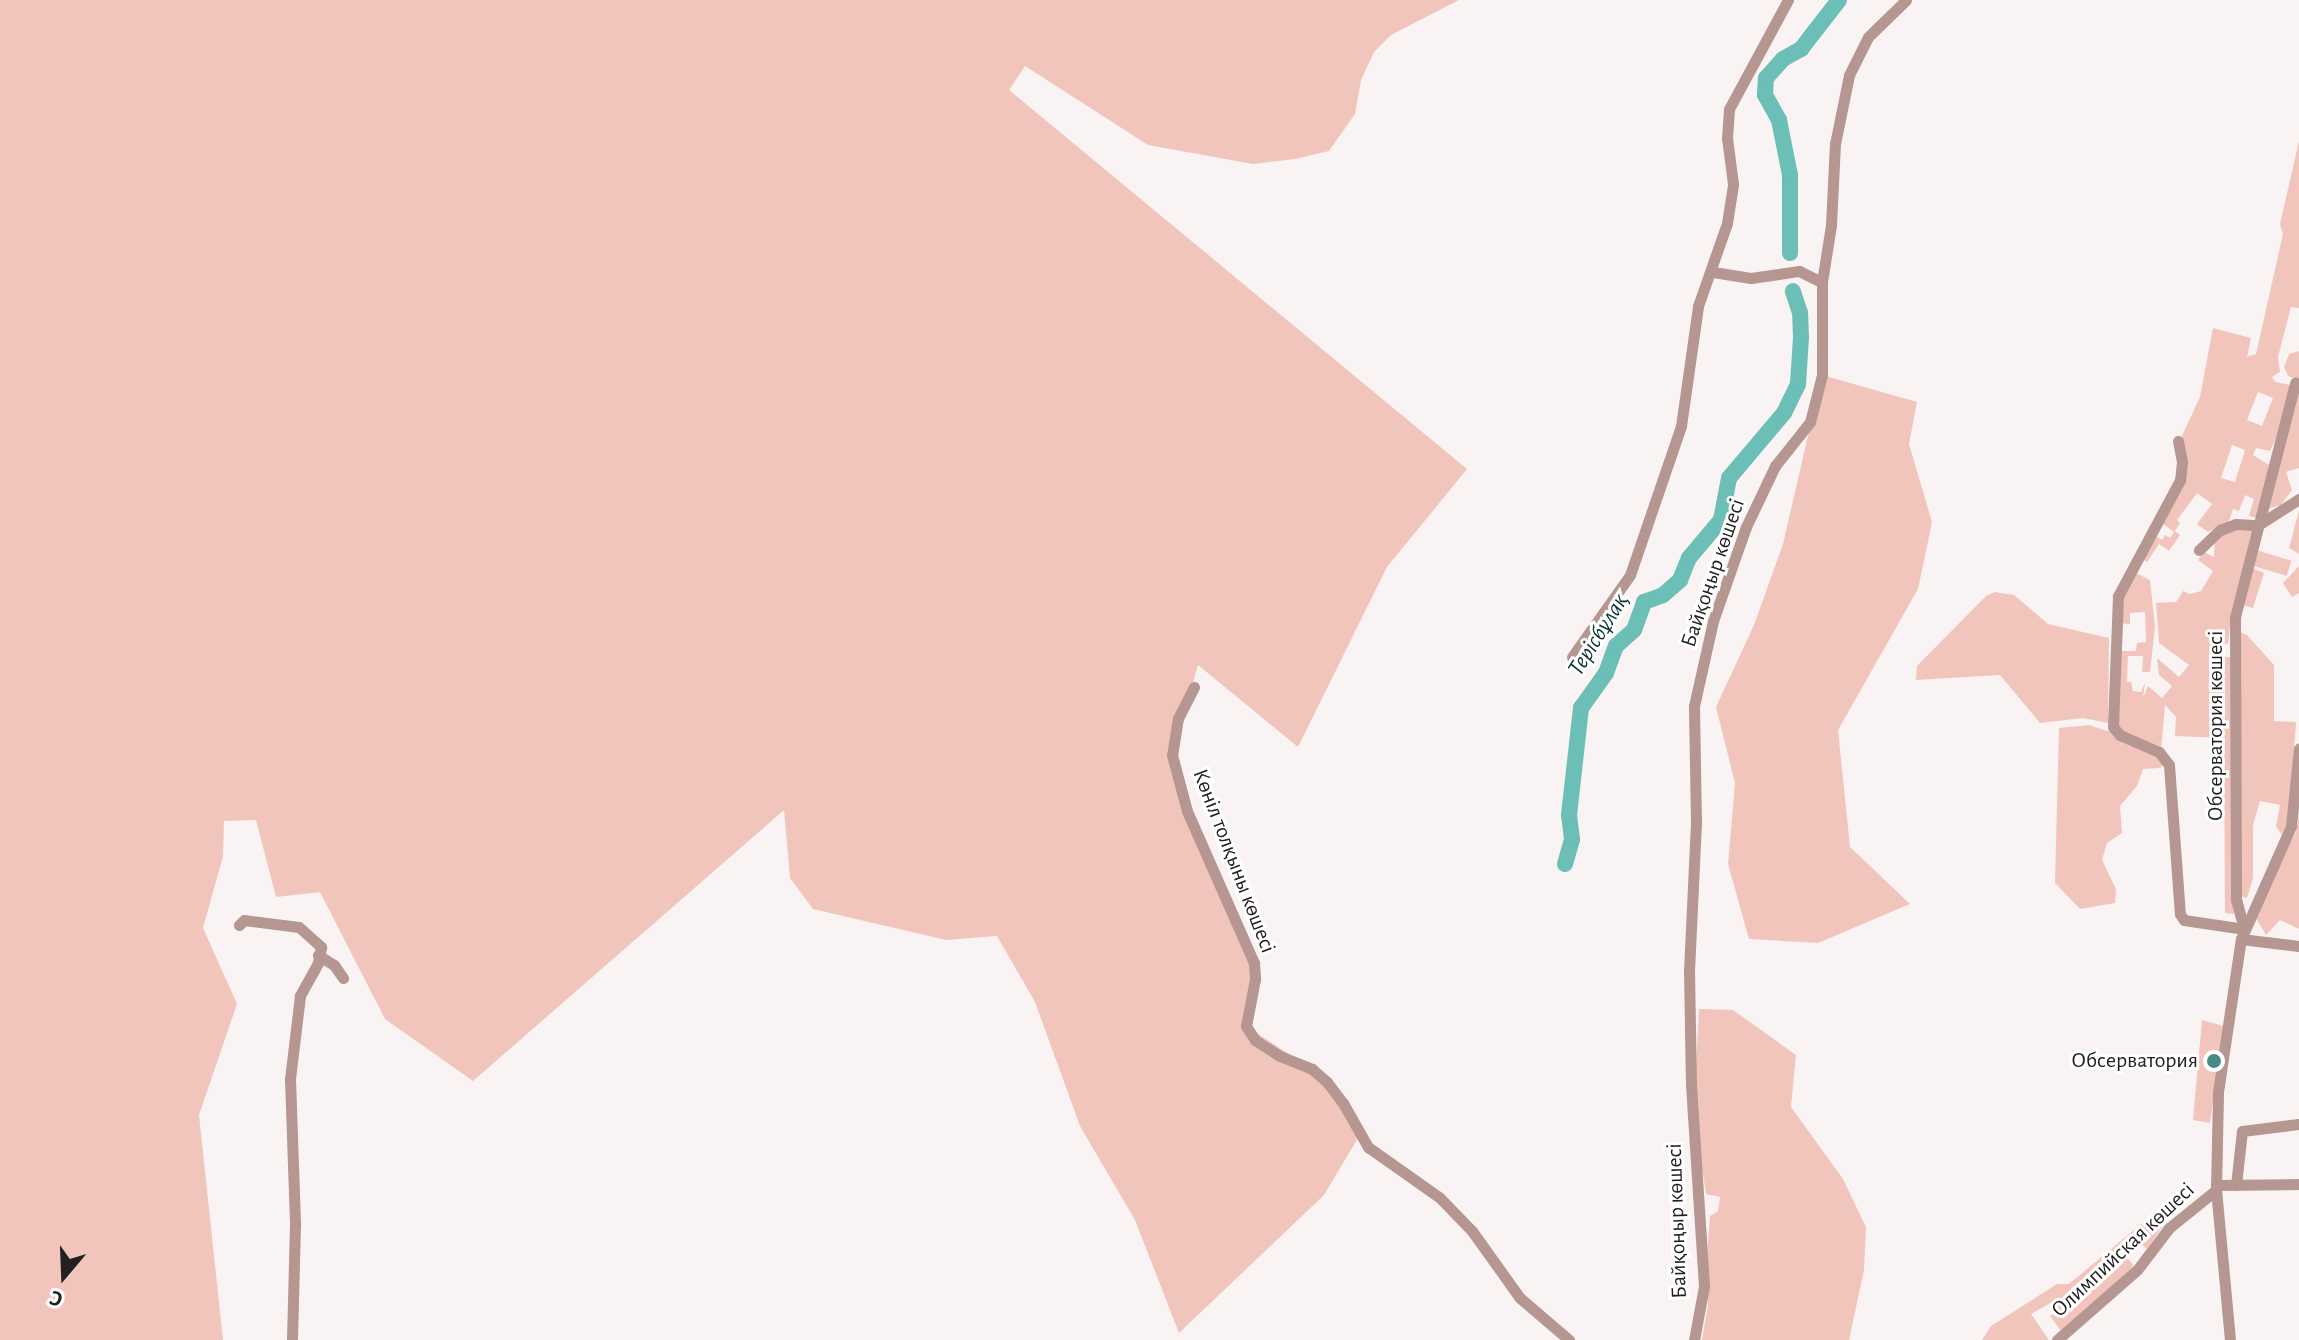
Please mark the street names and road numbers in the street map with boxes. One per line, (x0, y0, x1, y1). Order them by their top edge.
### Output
street label: Байқоңыр көшесі (1675, 495, 1751, 651)
street label: Обсерватория көшесі (2203, 631, 2229, 821)
street label: Көніл толқыны көшесі (1187, 765, 1281, 957)
street label: Байқоңыр көшесі (1661, 1143, 1693, 1299)
street label: Олимпийская көшесі (2046, 1177, 2200, 1323)

